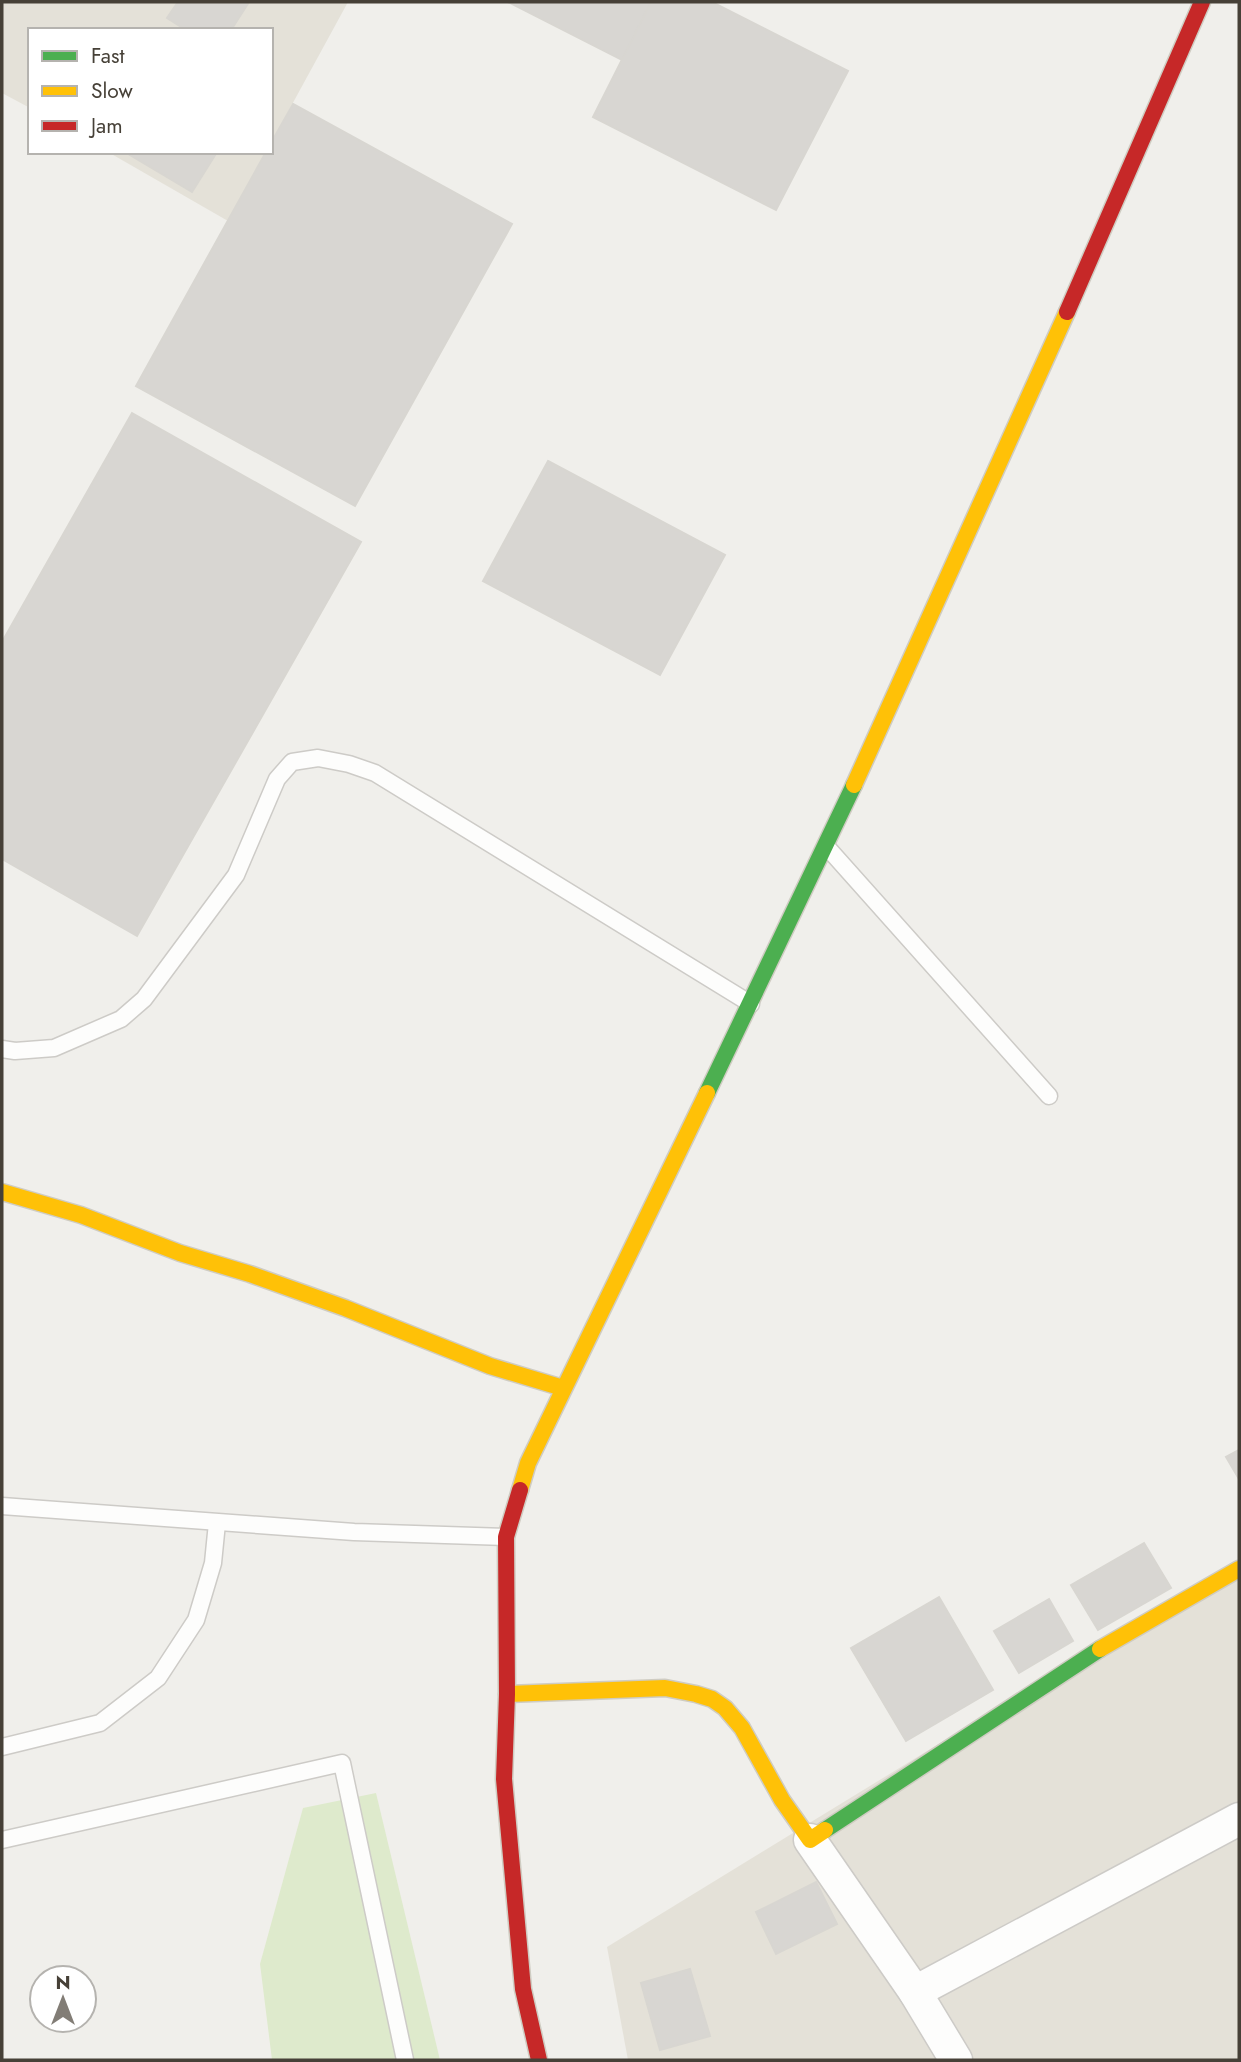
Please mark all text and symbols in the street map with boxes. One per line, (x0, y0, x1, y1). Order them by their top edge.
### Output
legend (28, 28, 273, 154)
text: Fast (91, 41, 124, 71)
text: Slow (91, 76, 133, 106)
text: Jam (88, 111, 123, 141)
north arrow (28, 1964, 98, 2034)
text: N (55, 1969, 71, 1996)

